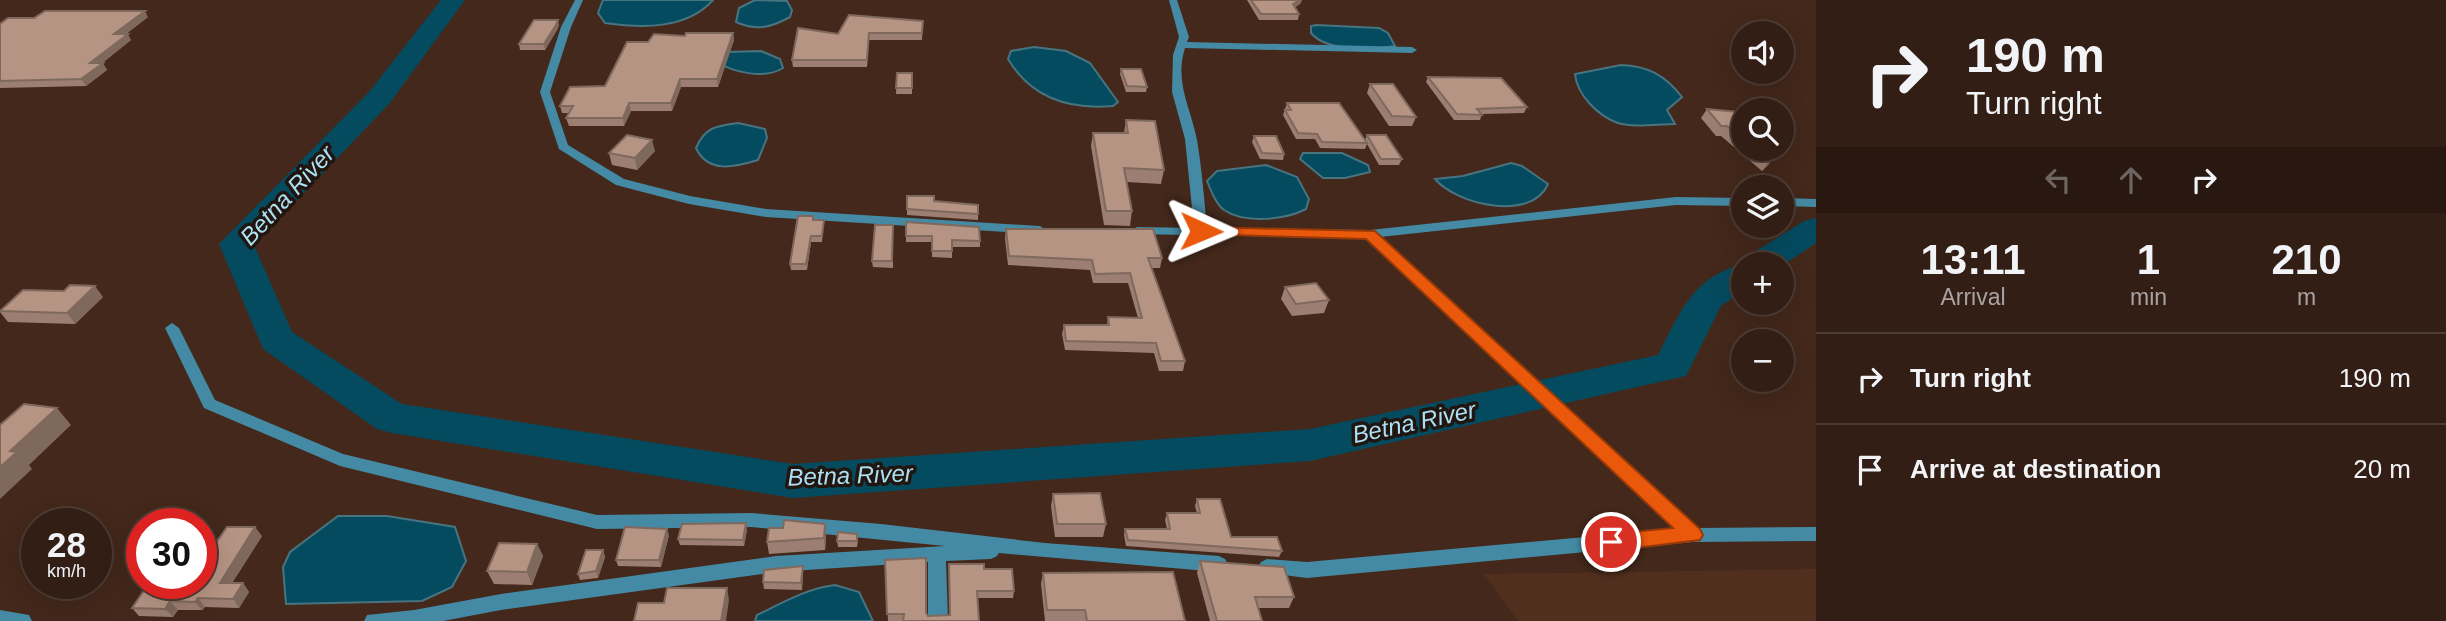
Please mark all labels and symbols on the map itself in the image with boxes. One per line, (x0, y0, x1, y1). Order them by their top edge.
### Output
water label: Betna River (234, 139, 340, 250)
position arrow (1164, 194, 1238, 268)
water label: Betna River (1350, 396, 1479, 448)
water label: Betna River (787, 459, 914, 491)
speed limit sign: 30 (126, 508, 217, 599)
pin (1581, 512, 1641, 572)

